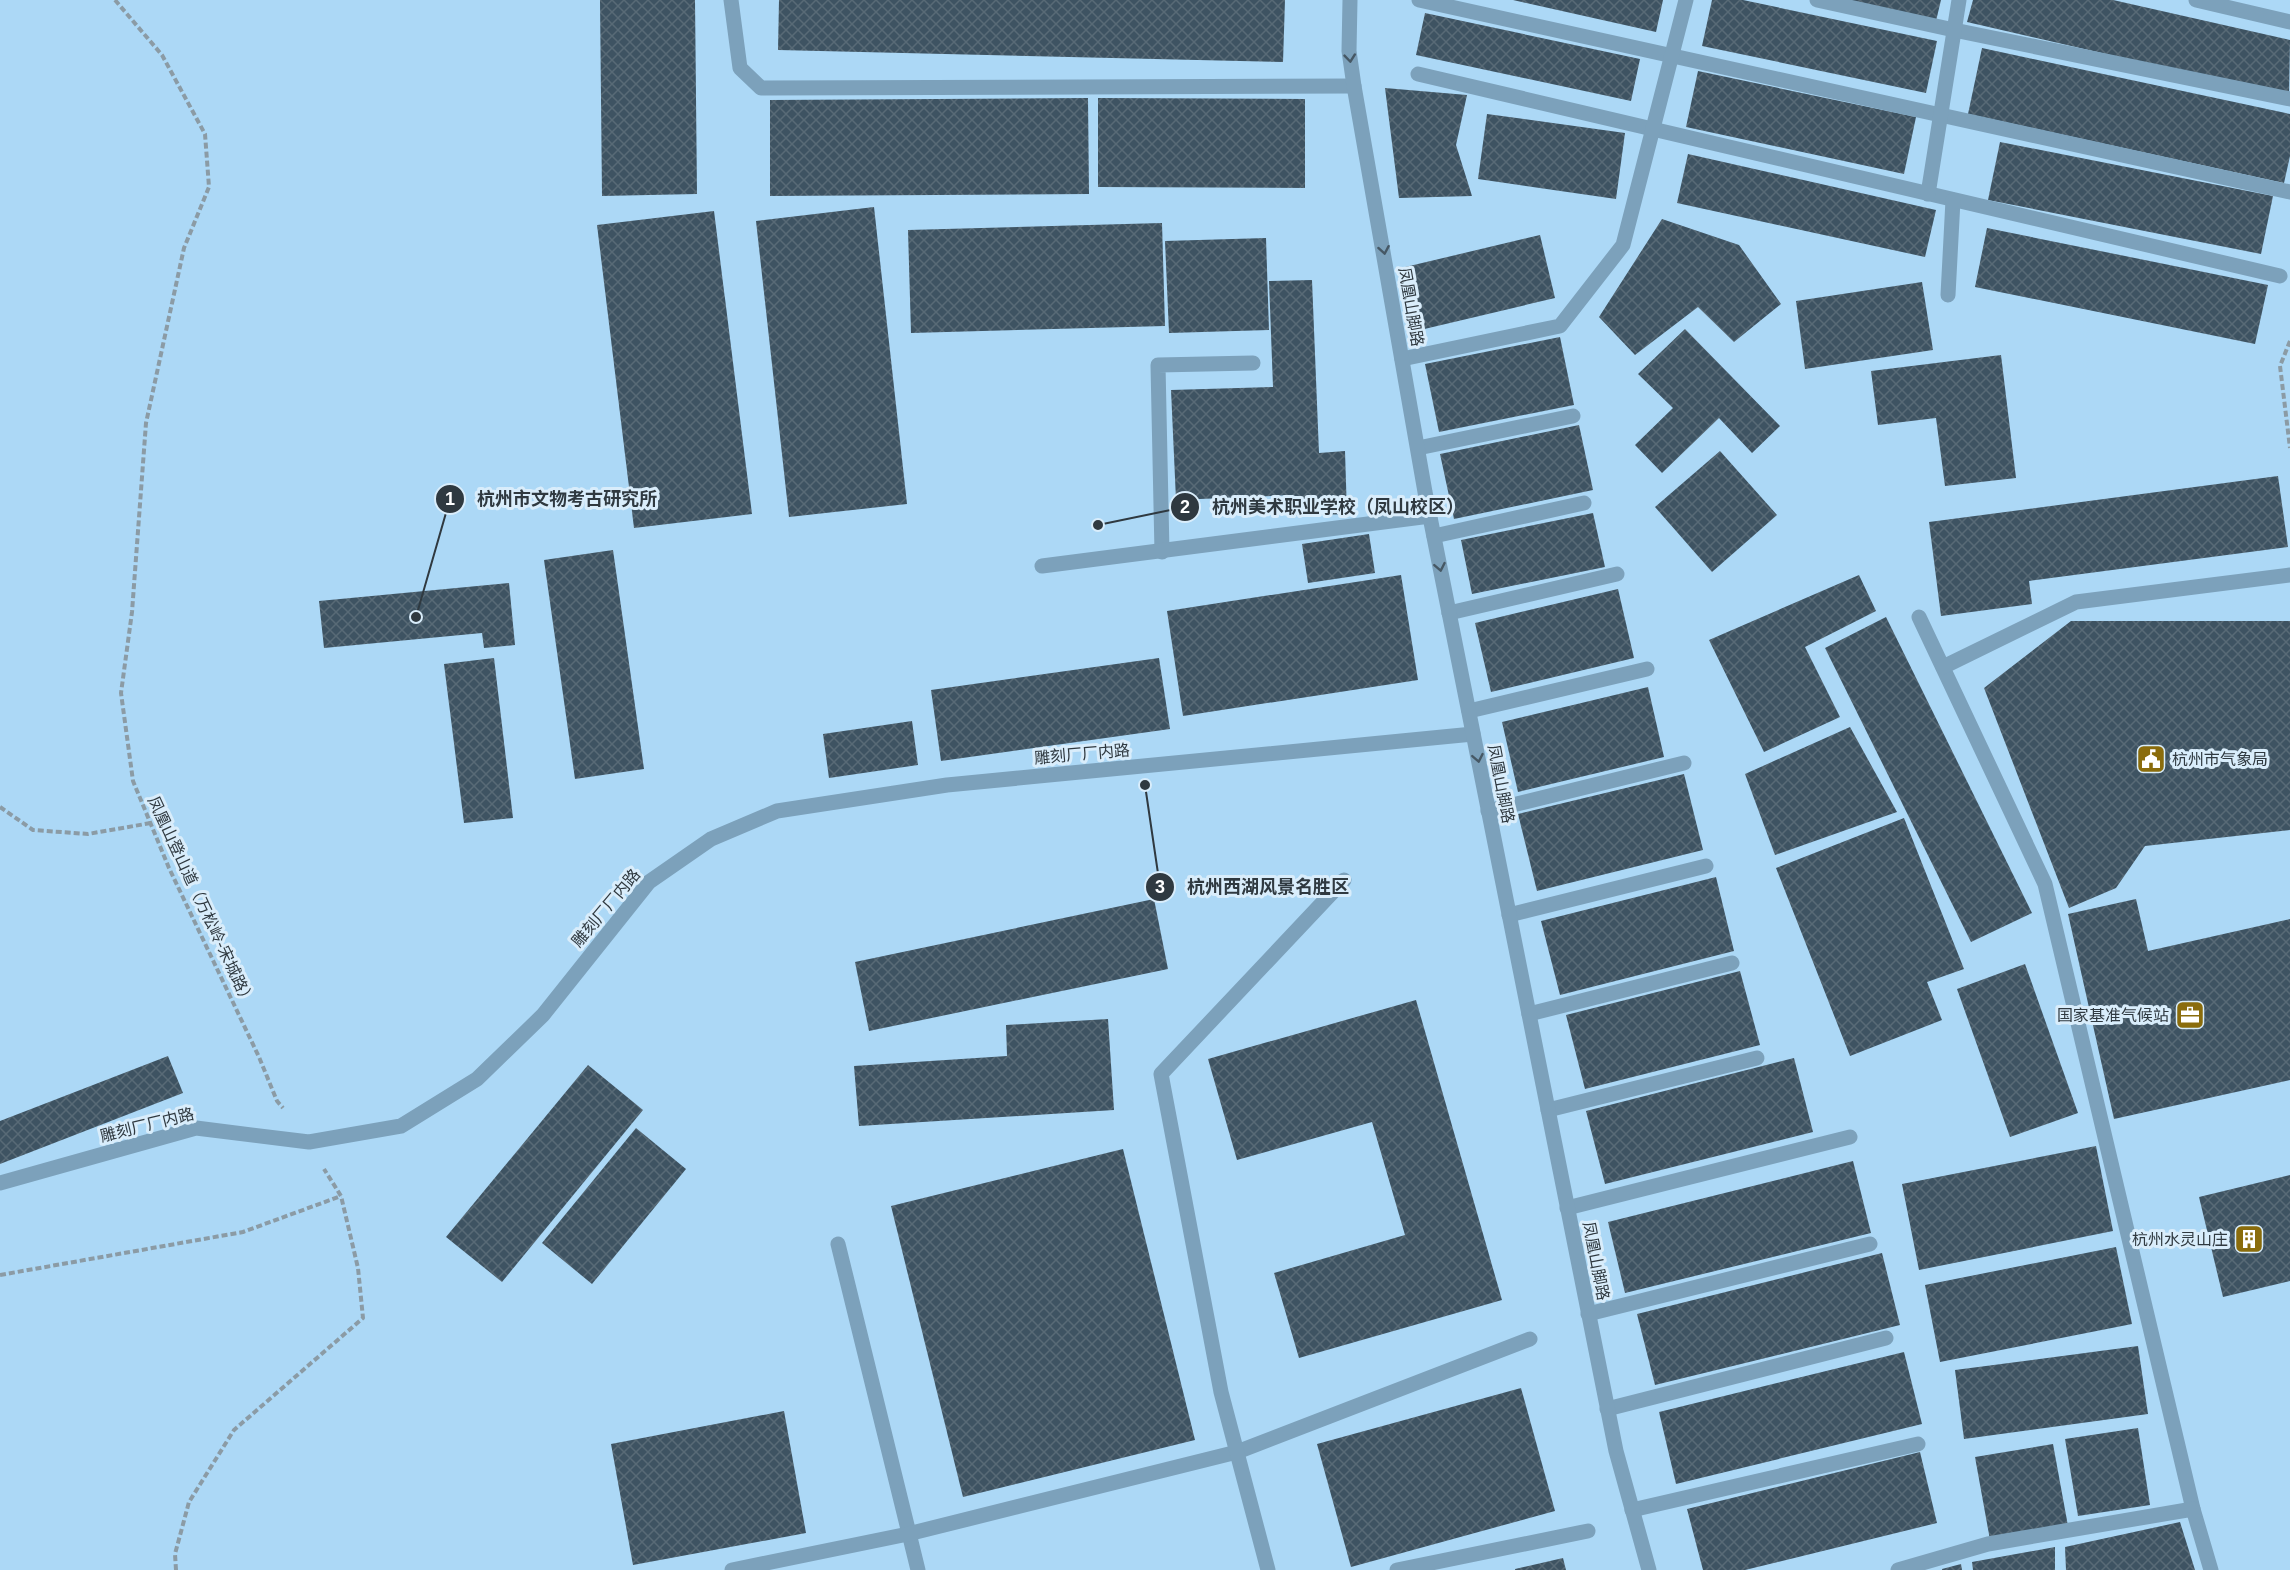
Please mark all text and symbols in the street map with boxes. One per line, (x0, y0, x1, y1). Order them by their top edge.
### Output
one-way arrow (1344, 54, 1356, 63)
one-way arrow (1377, 246, 1389, 255)
street label: 凤凰山脚路 (1396, 266, 1426, 348)
callout: 杭州市文物考古研究所 (435, 481, 669, 517)
text: 1 (445, 489, 455, 509)
text: 杭州市文物考古研究所 (477, 489, 657, 509)
callout: 杭州美术职业学校（凤山校区） (1170, 489, 1476, 525)
text: 2 (1180, 497, 1190, 517)
text: 杭州美术职业学校（凤山校区） (1212, 497, 1464, 517)
one-way arrow (1433, 561, 1446, 571)
street label: 雕刻厂厂内路 (1033, 741, 1131, 767)
street label: 凤凰山脚路 (1485, 743, 1517, 825)
public building icon: 杭州市气象局 (2135, 743, 2167, 775)
place label: 杭州市气象局 (2172, 750, 2268, 768)
one-way arrow (1471, 752, 1484, 762)
street label: 凤凰山登山道（万松岭-宋城路） (145, 793, 257, 1009)
street label: 雕刻厂厂内路 (569, 866, 643, 950)
callout: 杭州西湖风景名胜区 (1145, 869, 1361, 905)
text: 3 (1155, 877, 1165, 897)
text: 杭州西湖风景名胜区 (1187, 877, 1349, 897)
office icon: 国家基准气候站 (2174, 999, 2206, 1031)
place label: 国家基准气候站 (2057, 1007, 2169, 1024)
street label: 雕刻厂厂内路 (98, 1105, 196, 1145)
street label: 凤凰山脚路 (1580, 1220, 1612, 1302)
building icon: 杭州水灵山庄 (2233, 1223, 2265, 1255)
place label: 杭州水灵山庄 (2132, 1231, 2228, 1248)

